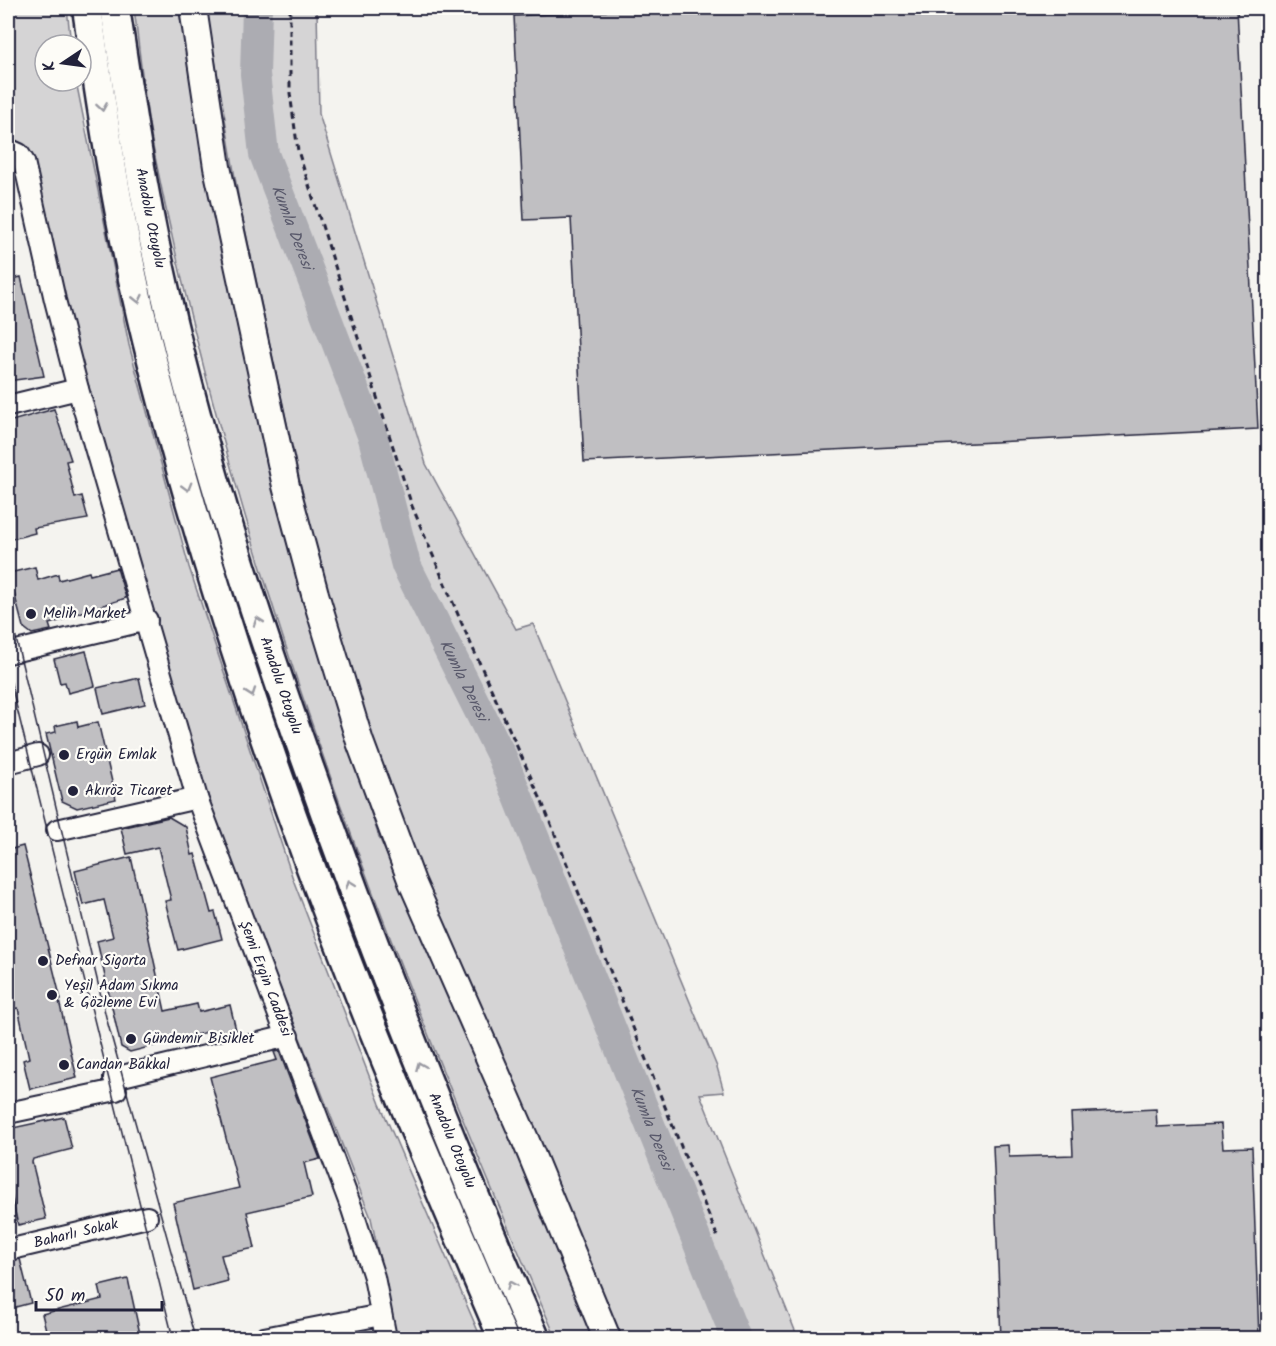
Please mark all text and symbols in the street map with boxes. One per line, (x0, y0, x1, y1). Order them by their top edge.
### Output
north arrow (33, 33, 93, 93)
text: K (37, 58, 63, 74)
one-way arrow (95, 102, 107, 112)
street label: Anadolu Otoyolu (128, 166, 172, 271)
water label: Kumla Deresi (265, 181, 321, 276)
one-way arrow (130, 293, 143, 303)
one-way arrow (180, 481, 192, 492)
place label: Melih Market (43, 602, 127, 626)
marker: Melih Market (24, 607, 38, 621)
one-way arrow (252, 616, 265, 627)
street label: Anadolu Otoyolu (253, 634, 309, 738)
water label: Kumla Deresi (433, 635, 496, 728)
one-way arrow (244, 687, 257, 698)
place label: Ergün Emlak (76, 743, 157, 767)
marker: Ergün Emlak (57, 748, 71, 762)
place label: Akıröz Ticaret (85, 779, 172, 803)
marker: Akıröz Ticaret (66, 784, 80, 798)
one-way arrow (344, 879, 357, 890)
street label: Şemi Ergin Caddesi (232, 917, 299, 1042)
place label: Defnar Sigorta (55, 949, 146, 973)
marker: Defnar Sigorta (36, 954, 50, 968)
place label: Yeşil Adam Sıkma & Gözleme Evi (64, 974, 179, 1015)
marker: Yeşil Adam Sıkma & Gözleme Evi (45, 988, 59, 1002)
place label: Gündemir Bisiklet (143, 1027, 255, 1051)
marker: Gündemir Bisiklet (124, 1032, 138, 1046)
place label: Candan Bakkal (76, 1053, 170, 1077)
marker: Candan Bakkal (57, 1058, 71, 1072)
one-way arrow (415, 1061, 427, 1072)
water label: Kumla Deresi (623, 1083, 681, 1177)
street label: Anadolu Otoyolu (421, 1089, 482, 1192)
street label: Baharlı Sokak (31, 1212, 122, 1255)
scale bar (36, 1274, 162, 1312)
one-way arrow (507, 1280, 519, 1291)
text: 50 m (45, 1282, 85, 1311)

